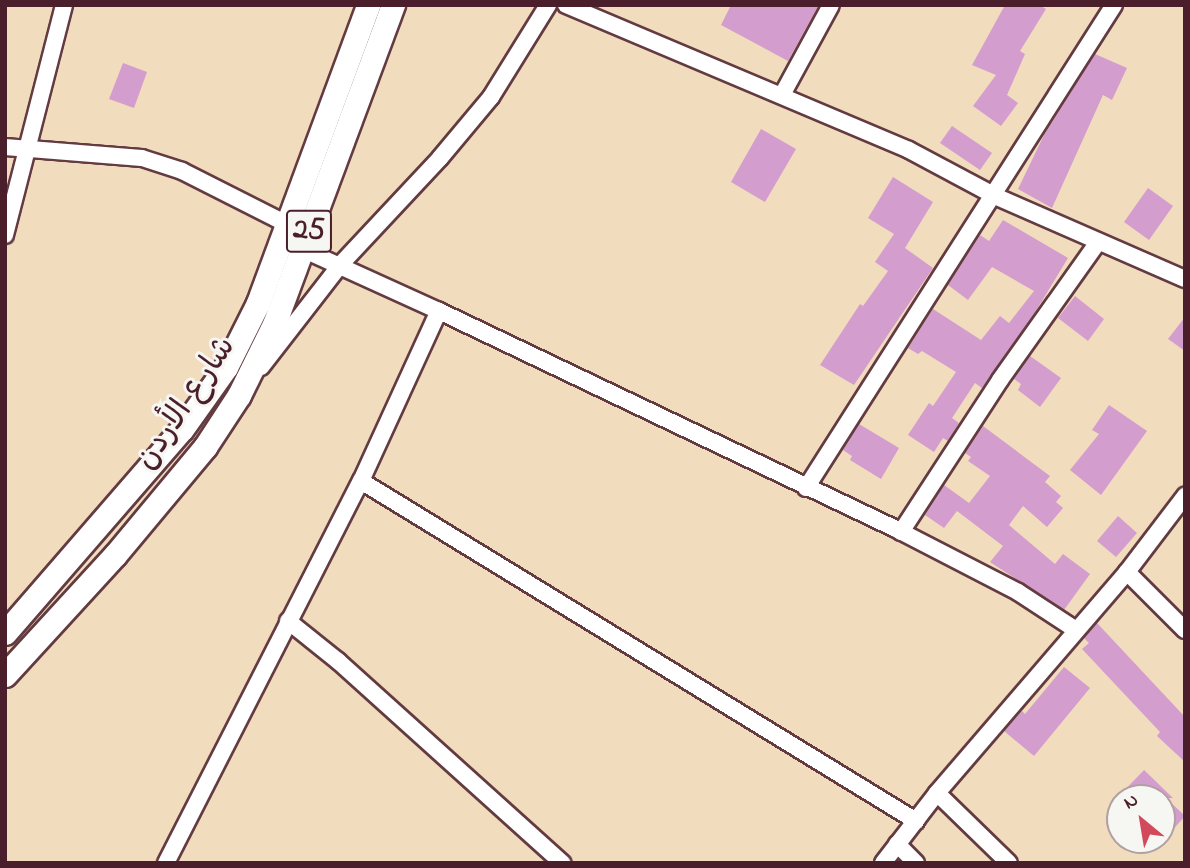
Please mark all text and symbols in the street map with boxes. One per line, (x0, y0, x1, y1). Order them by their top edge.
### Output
road number: 25 (284, 204, 334, 258)
street label: شارع الأردن (128, 330, 246, 478)
north arrow (1106, 784, 1176, 854)
text: N (1119, 787, 1144, 817)

